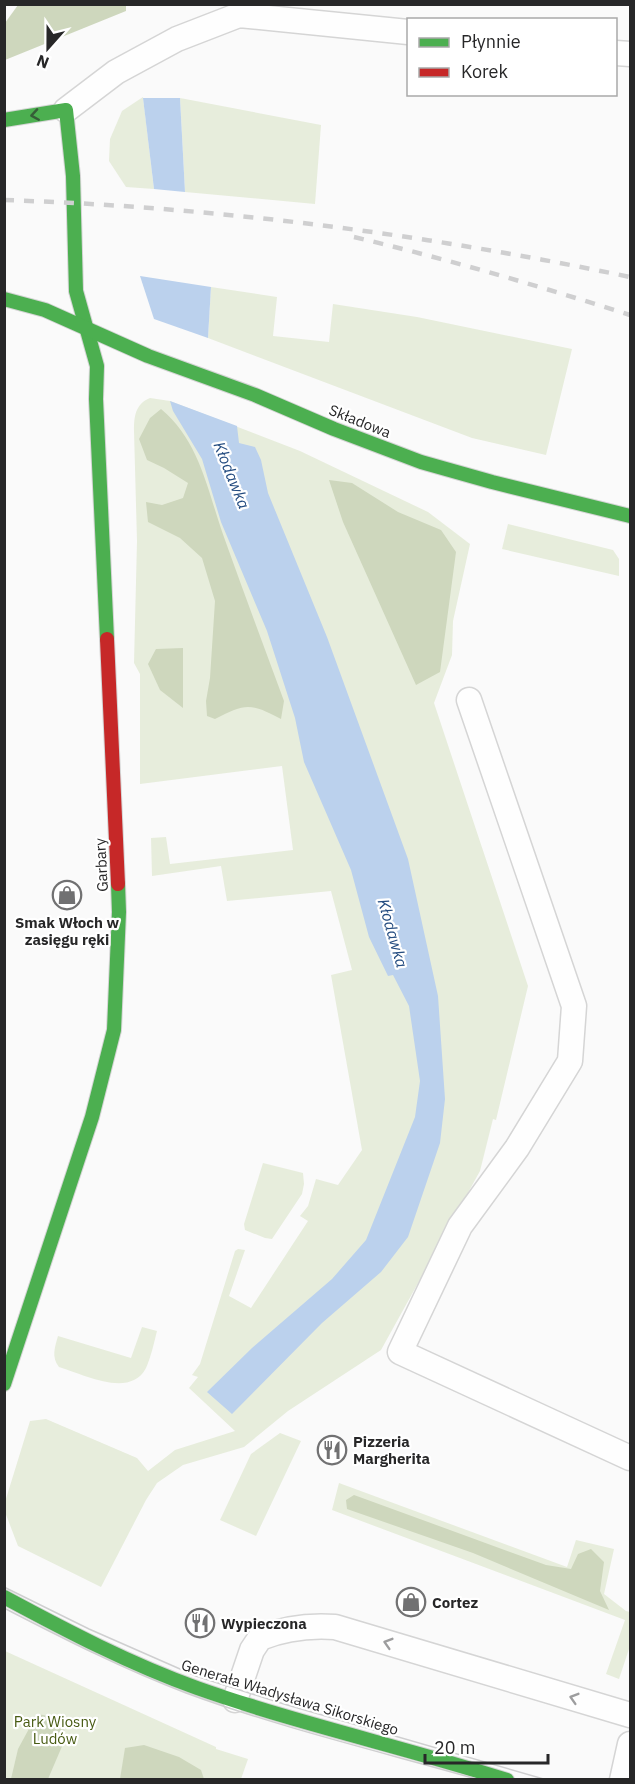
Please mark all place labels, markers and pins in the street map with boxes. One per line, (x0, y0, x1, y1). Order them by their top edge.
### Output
shop icon: Smak Włoch w zasięgu ręki (51, 879, 83, 911)
place label: Smak Włoch w zasięgu ręki (15, 913, 119, 949)
place label: Pizzeria Margherita (353, 1432, 430, 1468)
restaurant icon: Pizzeria Margherita (316, 1434, 348, 1466)
shop icon: Cortez (395, 1586, 427, 1618)
place label: Cortez (432, 1593, 478, 1612)
restaurant icon: Wypieczona (184, 1607, 216, 1639)
place label: Wypieczona (221, 1614, 307, 1633)

